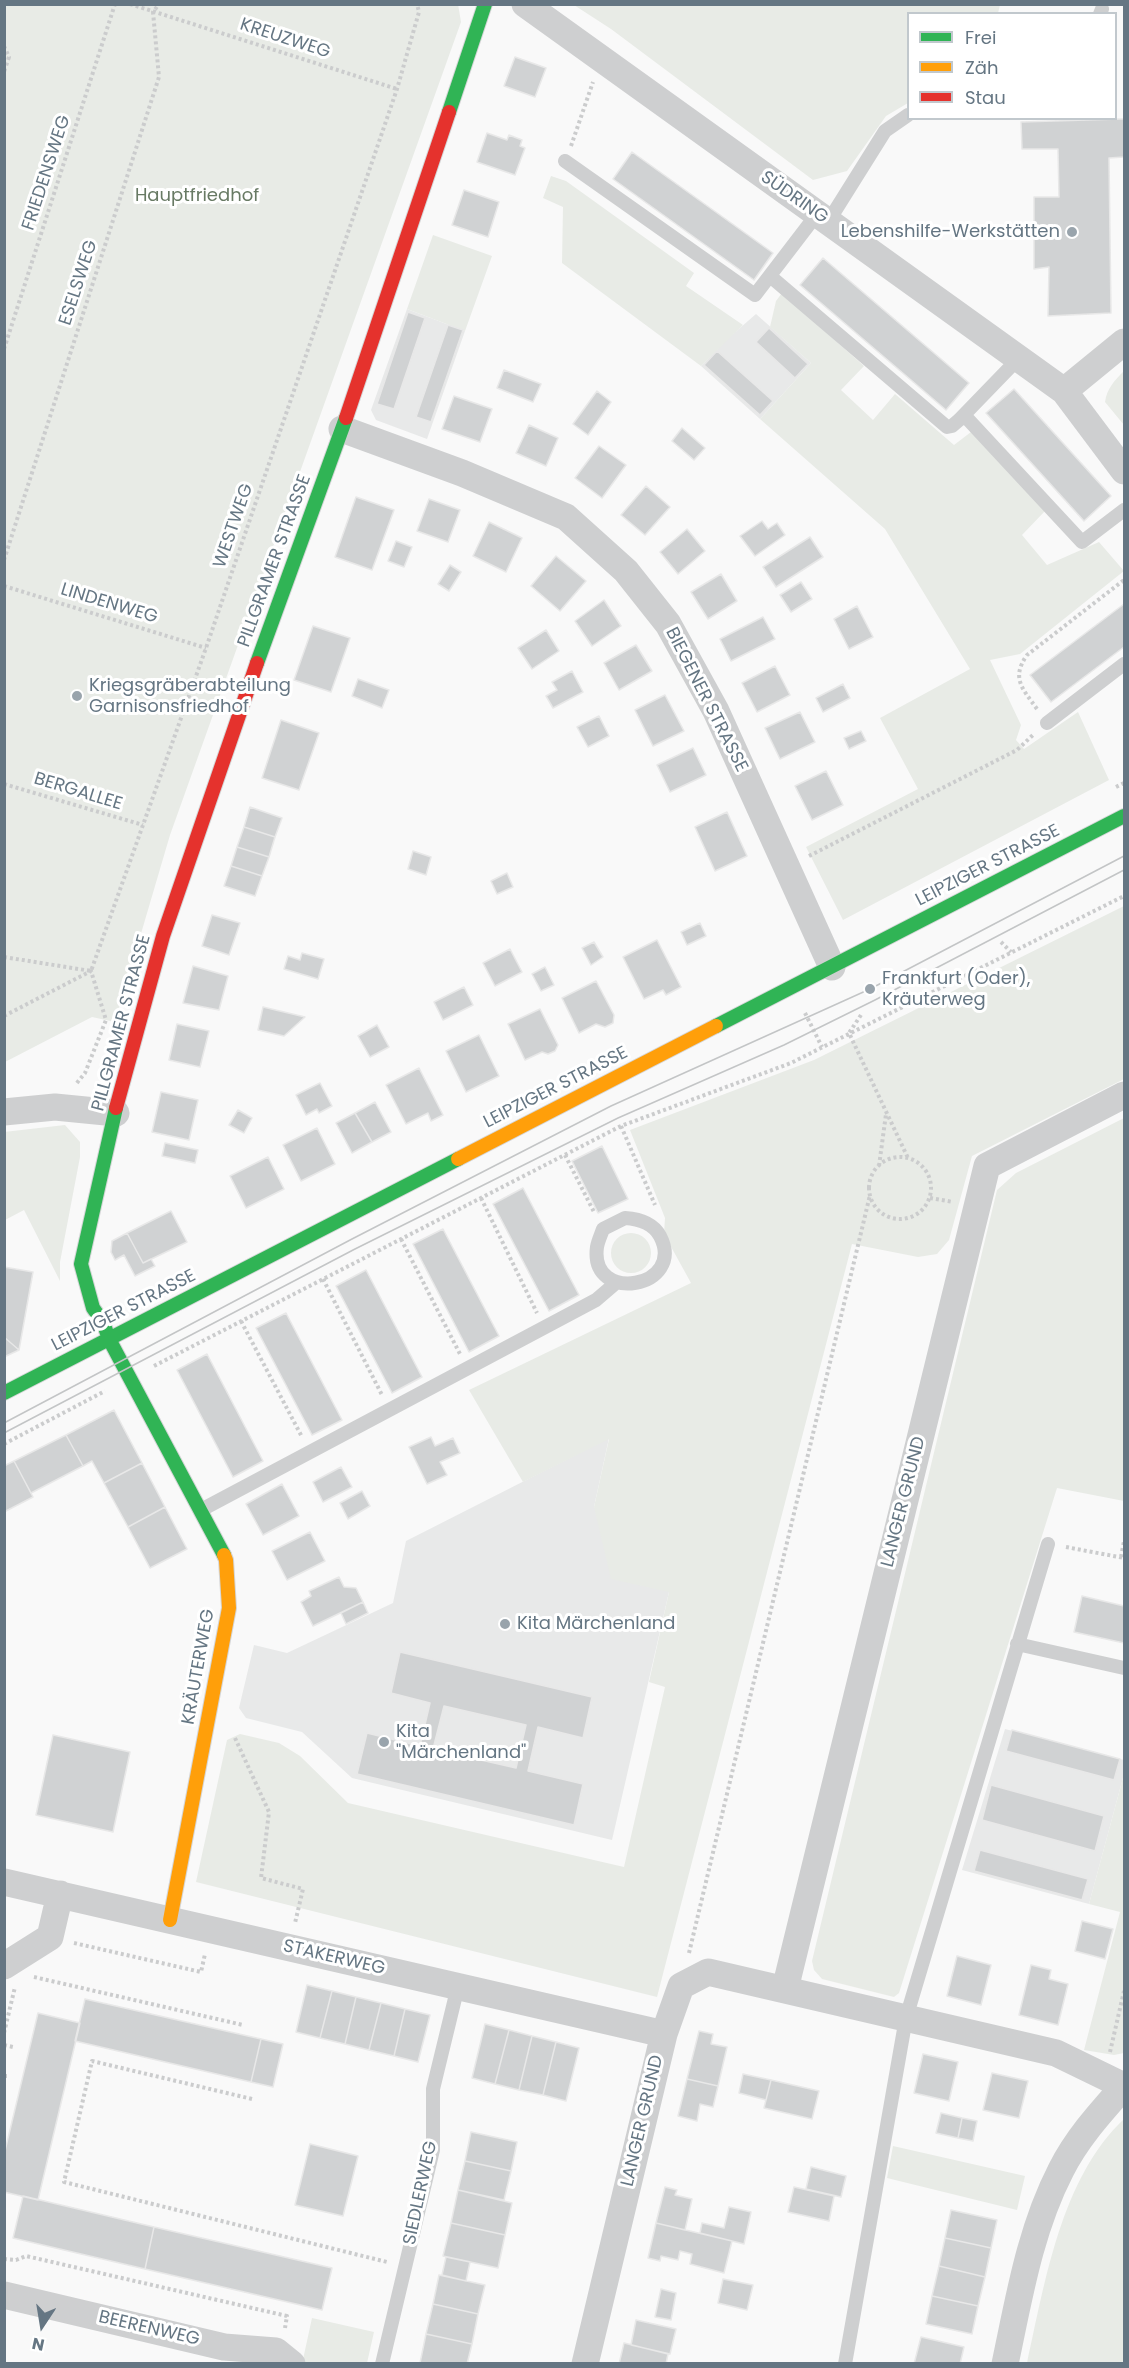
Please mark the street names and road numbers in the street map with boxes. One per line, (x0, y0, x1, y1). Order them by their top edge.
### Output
street label: KREUZWEG (237, 14, 333, 64)
street label: FRIEDENSWEG (18, 113, 76, 233)
street label: SÜDRING (756, 167, 832, 229)
street label: ESELSWEG (55, 238, 103, 328)
street label: PILLGRAMER STRASSE (234, 472, 316, 650)
street label: WESTWEG (209, 481, 259, 571)
street label: LINDENWEG (58, 579, 160, 629)
street label: BIEGENER STRASSE (660, 624, 752, 776)
street label: BERGALLEE (31, 768, 125, 816)
street label: LEIPZIGER STRASSE (912, 820, 1064, 912)
street label: PILLGRAMER STRASSE (88, 932, 156, 1114)
street label: LEIPZIGER STRASSE (480, 1042, 632, 1134)
street label: LEIPZIGER STRASSE (48, 1265, 200, 1357)
street label: LANGER GRUND (877, 1434, 931, 1570)
street label: KRÄUTERWEG (178, 1608, 220, 1726)
street label: STAKERWEG (281, 1936, 387, 1980)
street label: LANGER GRUND (617, 2053, 669, 2189)
street label: SIEDLERWEG (399, 2139, 443, 2247)
street label: BEERENWEG (96, 2307, 202, 2351)

